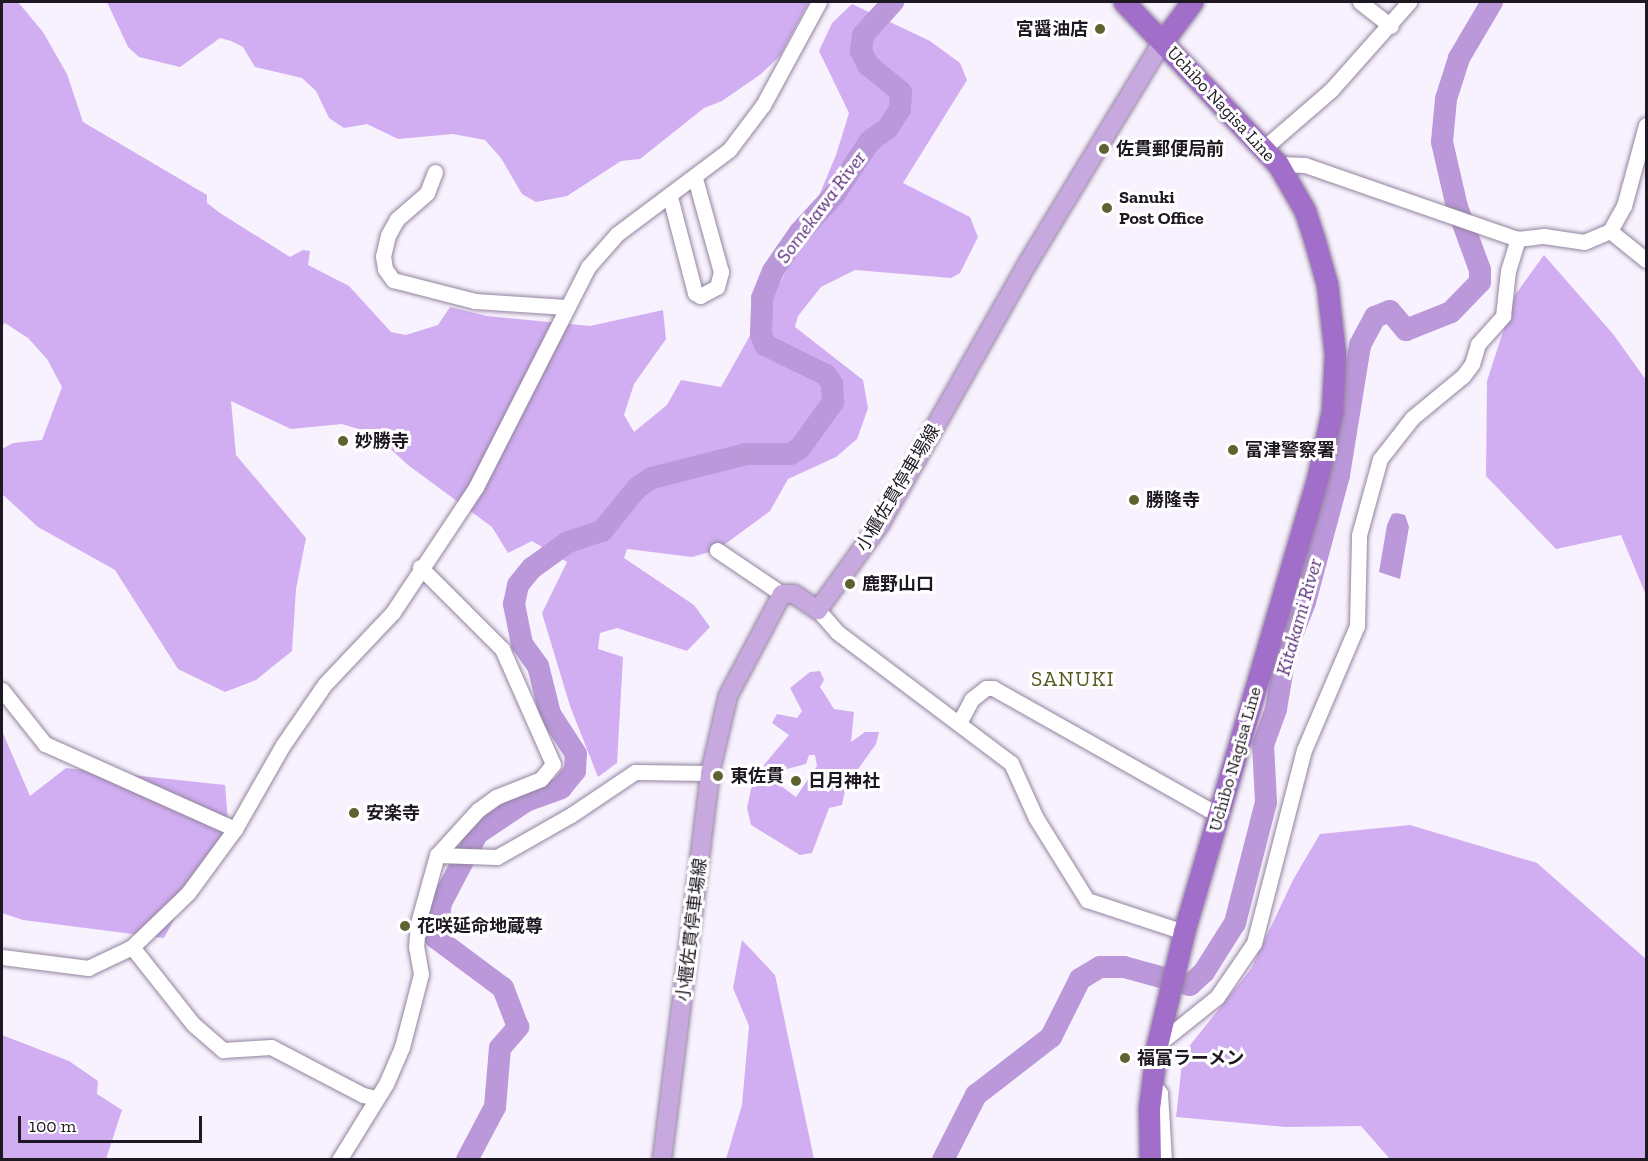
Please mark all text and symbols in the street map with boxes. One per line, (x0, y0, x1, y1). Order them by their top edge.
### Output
place label: 宮醤油店 (1016, 18, 1088, 40)
marker: 宮醤油店 (1093, 22, 1107, 36)
street label: Uchibo Nagisa Line (1162, 42, 1280, 166)
place label: 佐貫郵便局前 (1116, 138, 1224, 160)
marker: 佐貫郵便局前 (1097, 142, 1111, 156)
water label: Somekawa River (771, 146, 871, 268)
place label: Sanuki Post Office (1119, 187, 1204, 230)
marker: Sanuki Post Office (1100, 201, 1114, 215)
street label: 小櫃佐貫停車場線 (852, 421, 944, 555)
place label: 妙勝寺 (355, 430, 409, 452)
marker: 妙勝寺 (336, 434, 350, 448)
place label: 富津警察署 (1245, 439, 1335, 461)
marker: 富津警察署 (1226, 443, 1240, 457)
place label: 勝隆寺 (1146, 489, 1200, 511)
marker: 勝隆寺 (1127, 493, 1141, 507)
water label: Kitakami River (1271, 556, 1327, 678)
place label: 鹿野山口 (862, 573, 934, 595)
marker: 鹿野山口 (843, 577, 857, 591)
district label: SANUKI (1031, 666, 1115, 692)
street label: Uchibo Nagisa Line (1204, 684, 1266, 834)
place label: 東佐貫 (730, 765, 784, 787)
marker: 東佐貫 (711, 769, 725, 783)
place label: 日月神社 (808, 770, 880, 792)
marker: 日月神社 (789, 774, 803, 788)
place label: 安楽寺 (366, 802, 420, 824)
marker: 安楽寺 (347, 806, 361, 820)
street label: 小櫃佐貫停車場線 (673, 857, 711, 1003)
place label: 花咲延命地蔵尊 (417, 915, 543, 937)
marker: 花咲延命地蔵尊 (398, 919, 412, 933)
place label: 福富ラーメン (1137, 1047, 1245, 1069)
marker: 福富ラーメン (1118, 1051, 1132, 1065)
scale bar (21, 1104, 206, 1142)
text: 100 m (29, 1115, 76, 1137)

